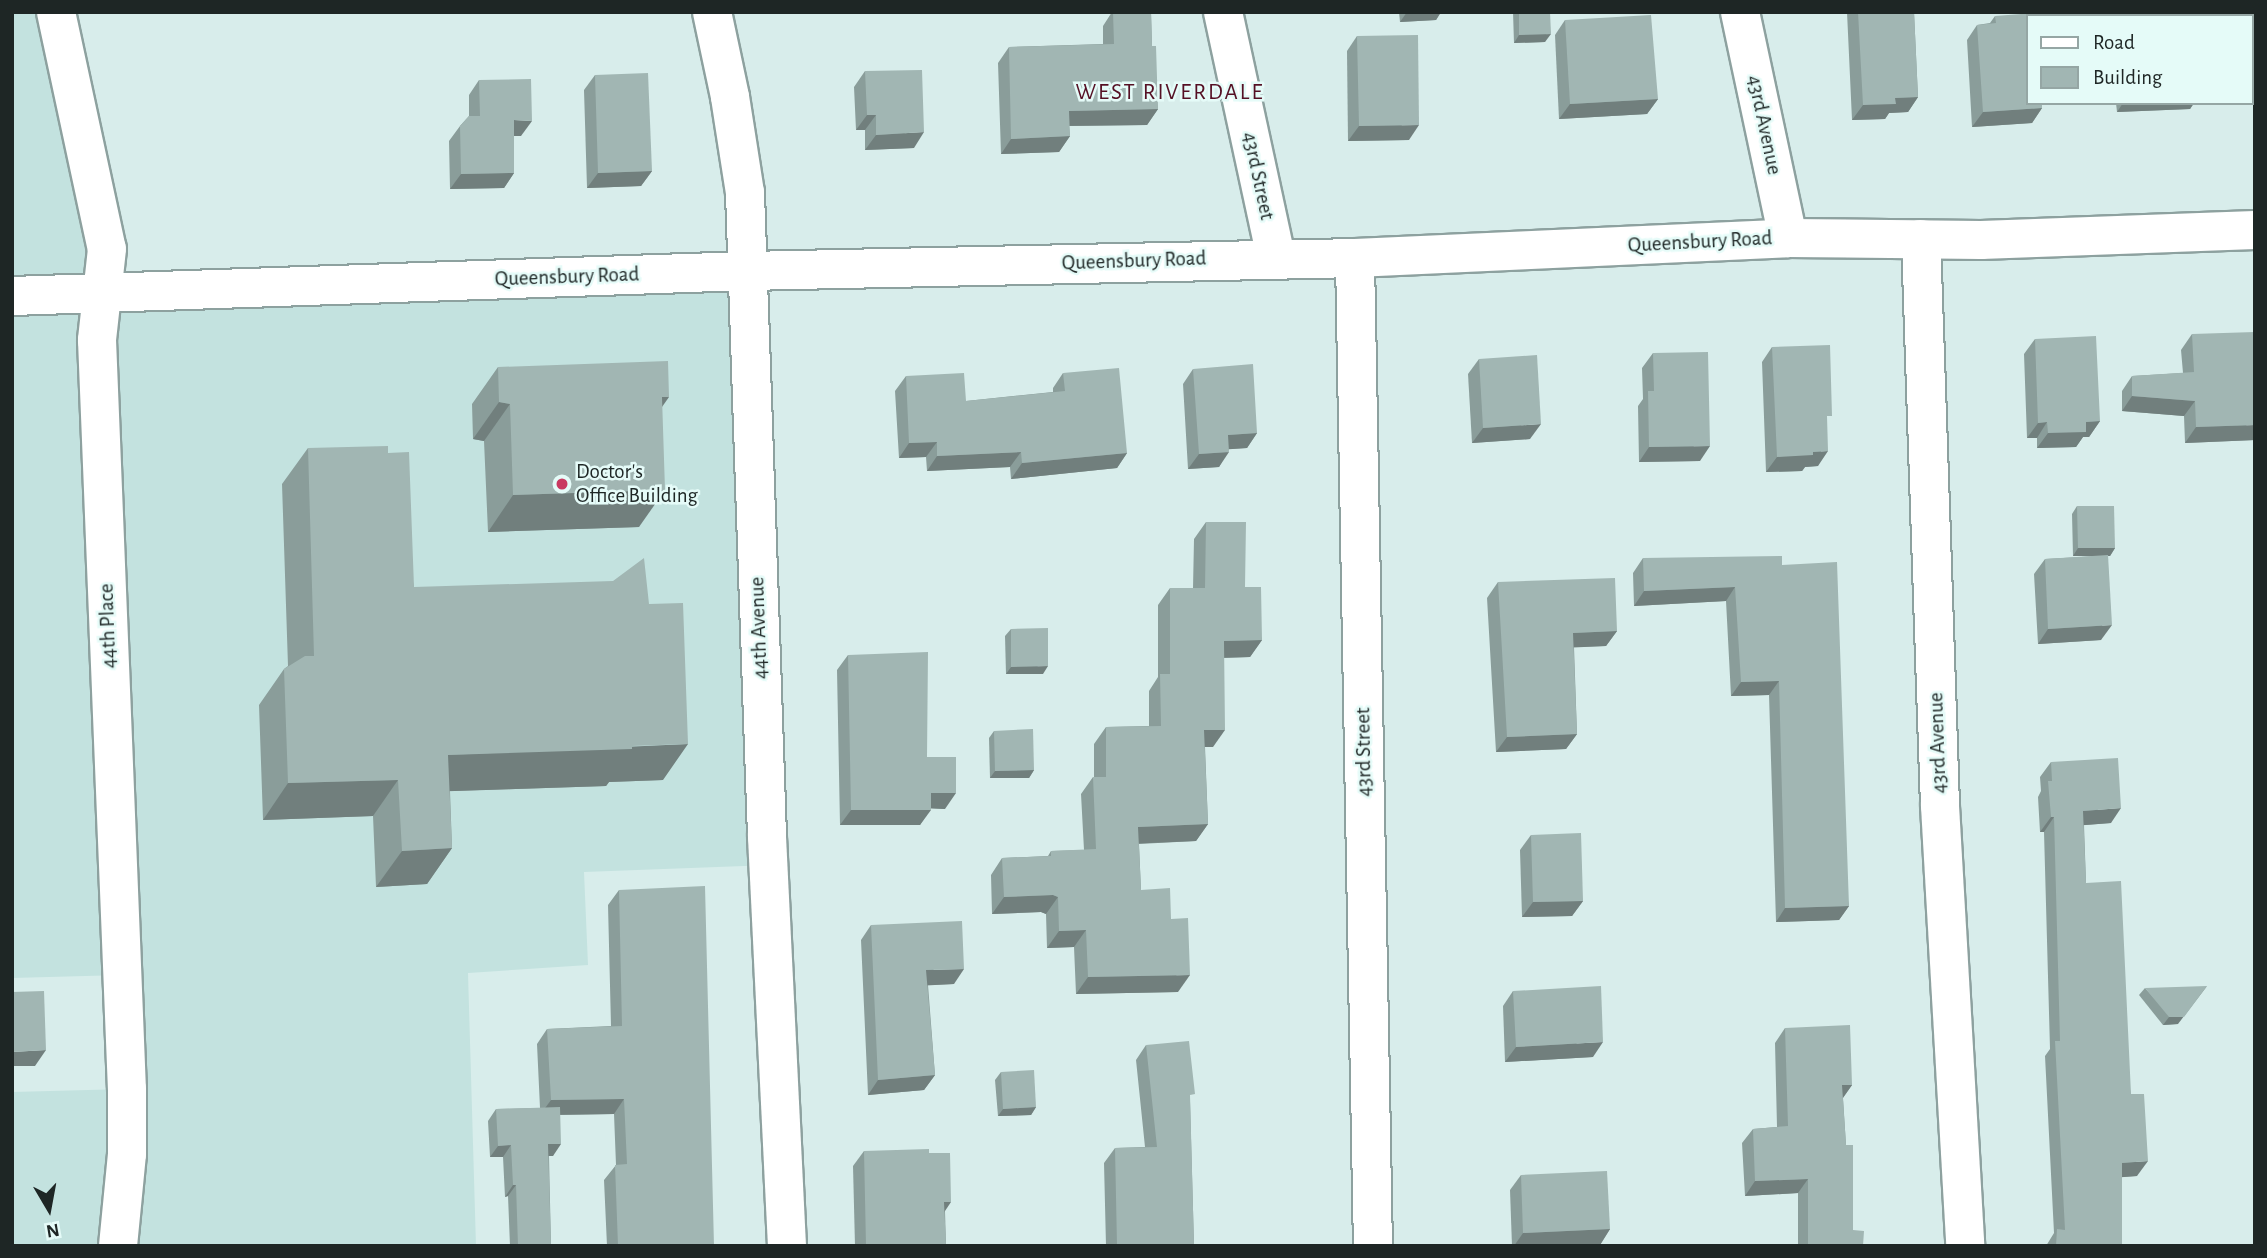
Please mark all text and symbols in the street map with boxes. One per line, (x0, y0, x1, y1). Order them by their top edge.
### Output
legend (2025, 14, 2253, 105)
text: Road (2093, 32, 2135, 53)
text: Building (2093, 67, 2162, 88)
street label: 43rd Avenue (1741, 73, 1787, 177)
district label: WEST RIVERDALE (1077, 79, 1263, 107)
street label: 43rd Street (1236, 130, 1280, 222)
street label: Queensbury Road (1627, 226, 1773, 258)
street label: Queensbury Road (1061, 246, 1207, 276)
street label: Queensbury Road (494, 262, 640, 292)
place label: Doctor's Office Building (576, 459, 698, 509)
marker: Doctor's Office Building (554, 476, 570, 492)
street label: 44th Avenue (745, 576, 773, 680)
street label: 44th Place (94, 583, 122, 669)
street label: 43rd Avenue (1924, 692, 1952, 794)
street label: 43rd Street (1351, 707, 1377, 797)
north arrow (14, 1174, 84, 1244)
text: N (45, 1220, 61, 1241)

